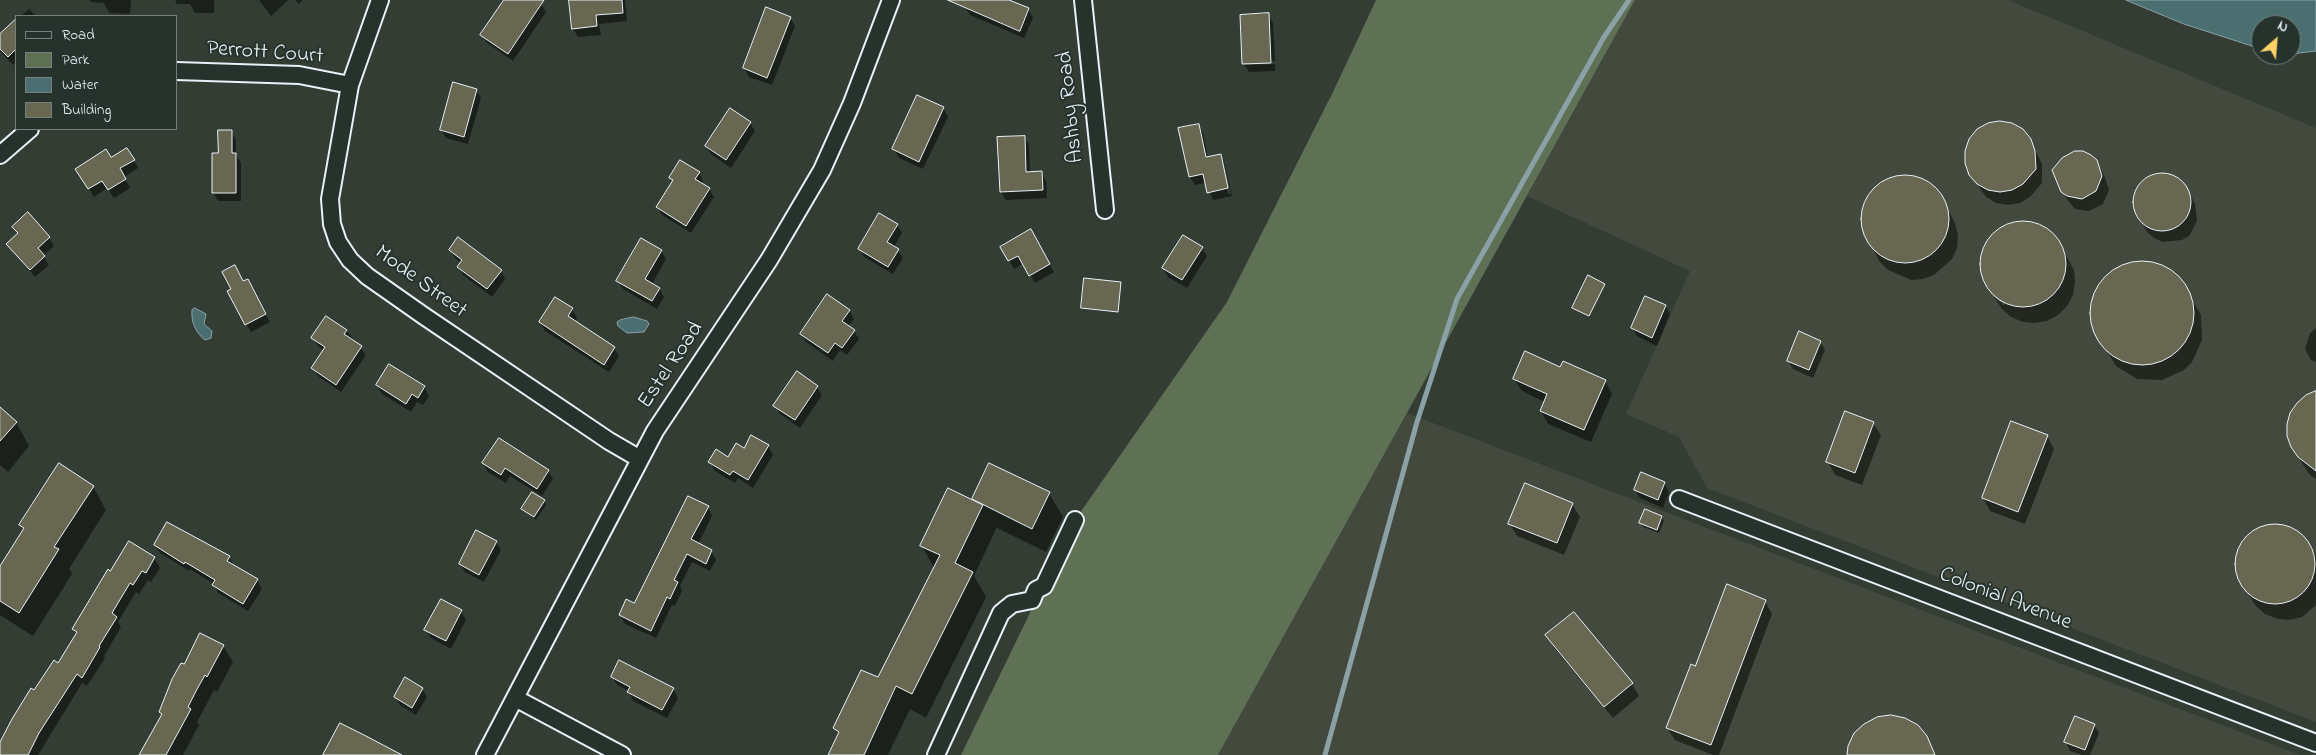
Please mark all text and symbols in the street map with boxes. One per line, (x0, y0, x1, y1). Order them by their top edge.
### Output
legend (15, 15, 178, 130)
north arrow (2251, 15, 2301, 65)
text: N (2274, 16, 2292, 39)
text: Road (62, 24, 95, 46)
street label: Perrott Court (206, 37, 324, 71)
text: Park (62, 49, 89, 71)
street label: Ashby Road (1053, 50, 1091, 164)
text: Water (62, 74, 98, 96)
text: Building (62, 99, 111, 121)
street label: Mode Street (369, 241, 471, 325)
street label: Estel Road (633, 318, 711, 414)
street label: Colonial Avenue (1935, 563, 2075, 637)

